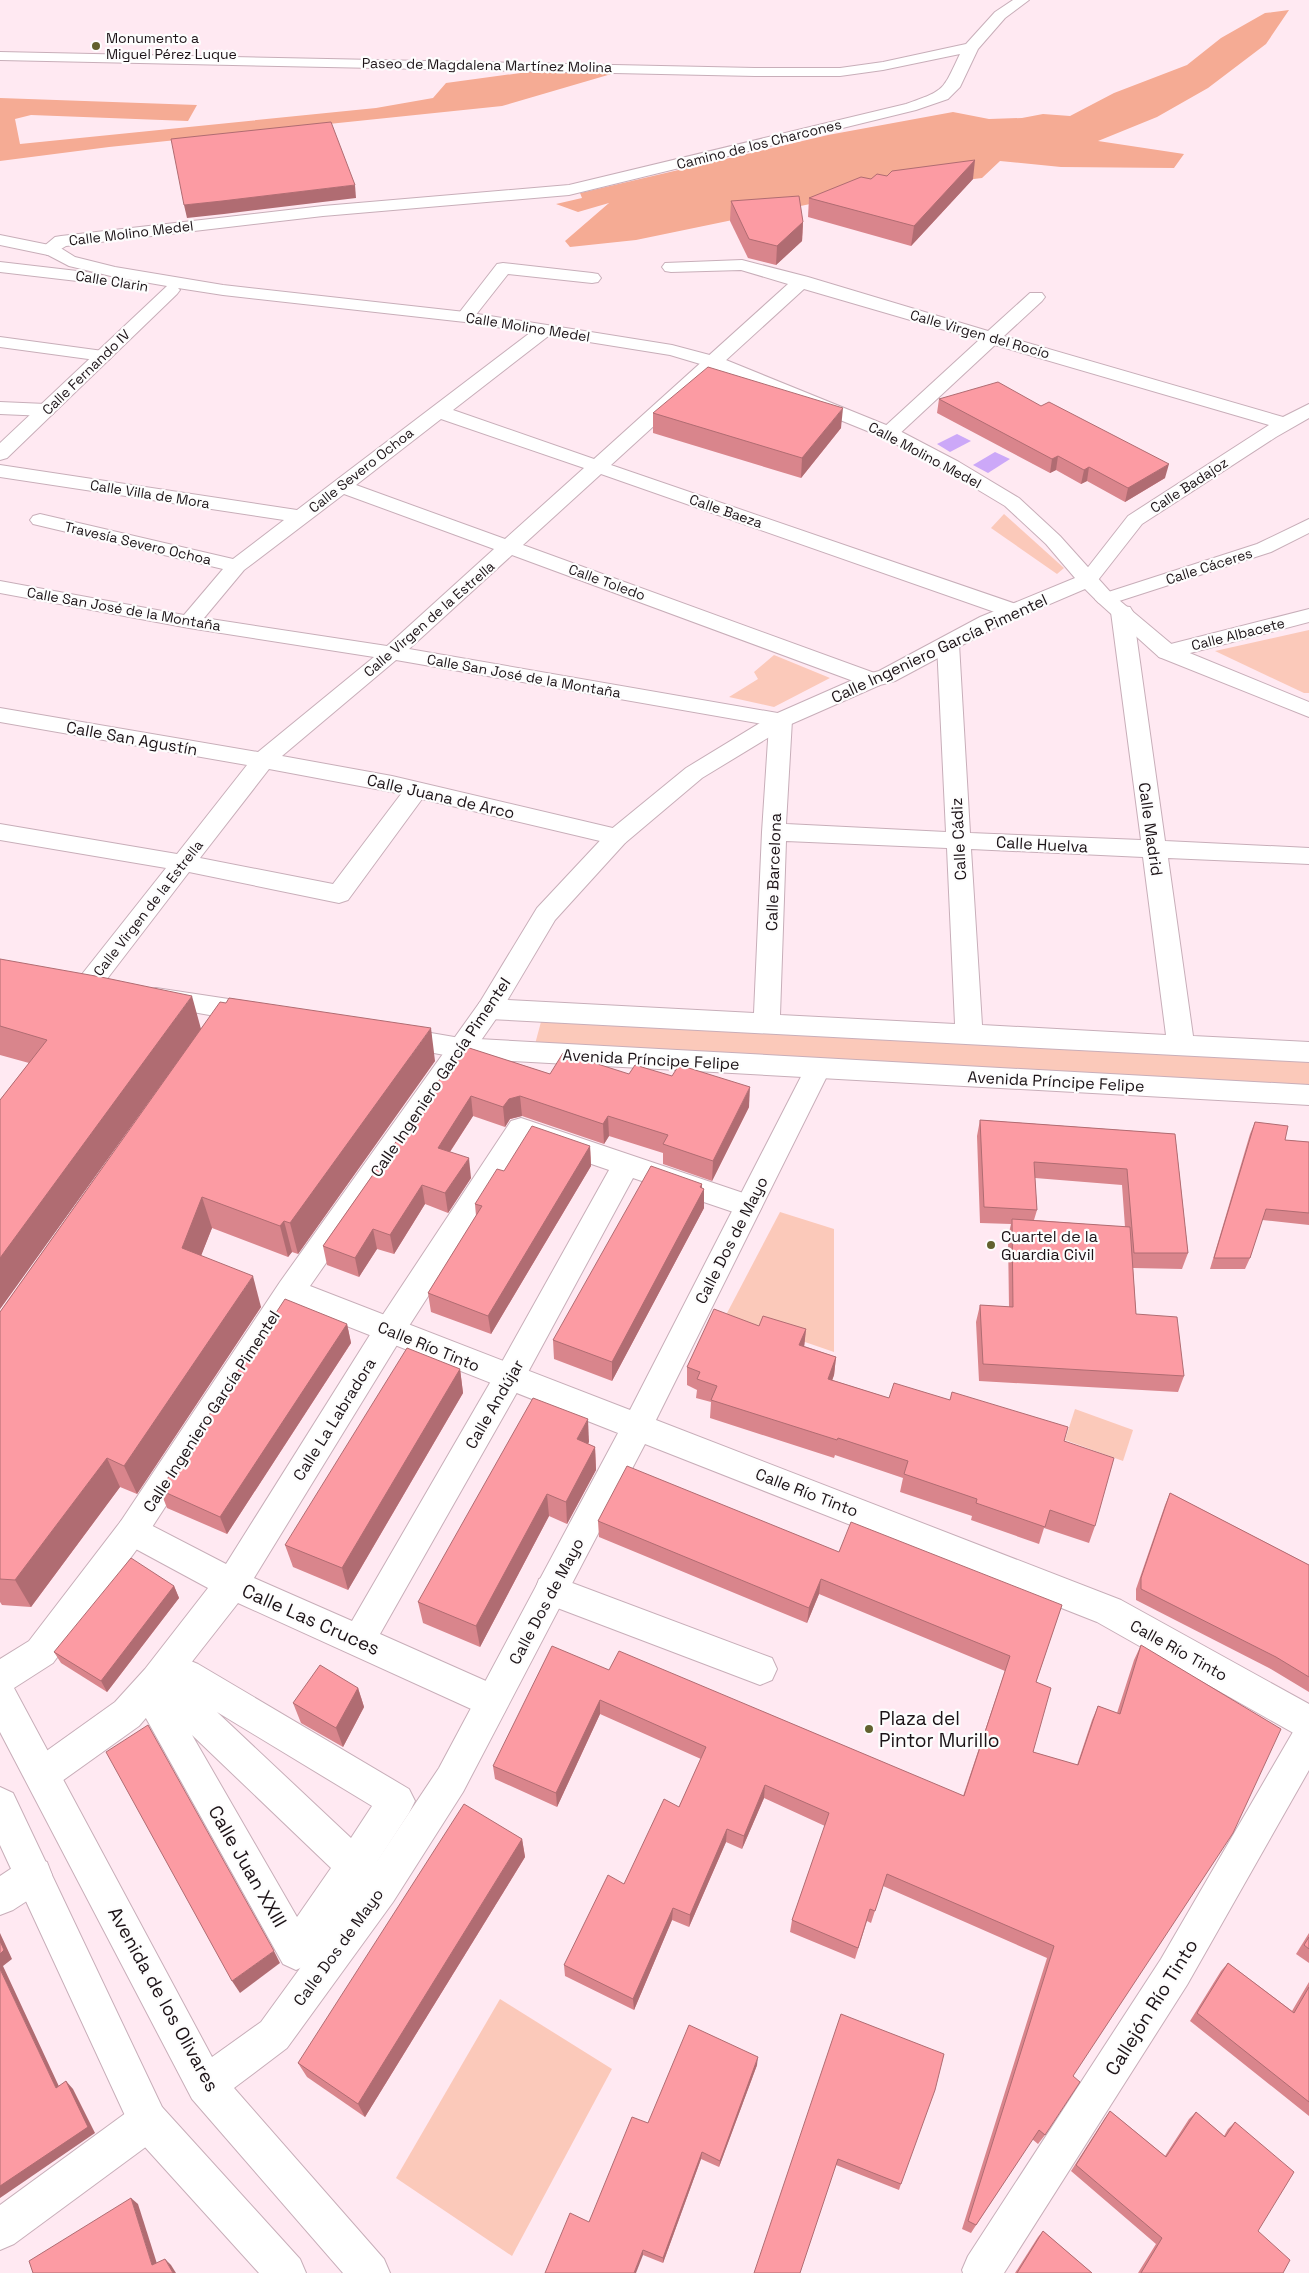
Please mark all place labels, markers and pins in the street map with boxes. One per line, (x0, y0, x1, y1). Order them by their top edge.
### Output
place label: Monumento a Miguel Pérez Luque (106, 29, 237, 63)
marker: Monumento a Miguel Pérez Luque (90, 40, 102, 52)
place label: Cuartel de la Guardia Civil (1001, 1226, 1098, 1265)
marker: Cuartel de la Guardia Civil (985, 1239, 997, 1251)
place label: Plaza del Pintor Murillo (879, 1706, 1000, 1753)
marker: Plaza del Pintor Murillo (863, 1723, 875, 1735)

